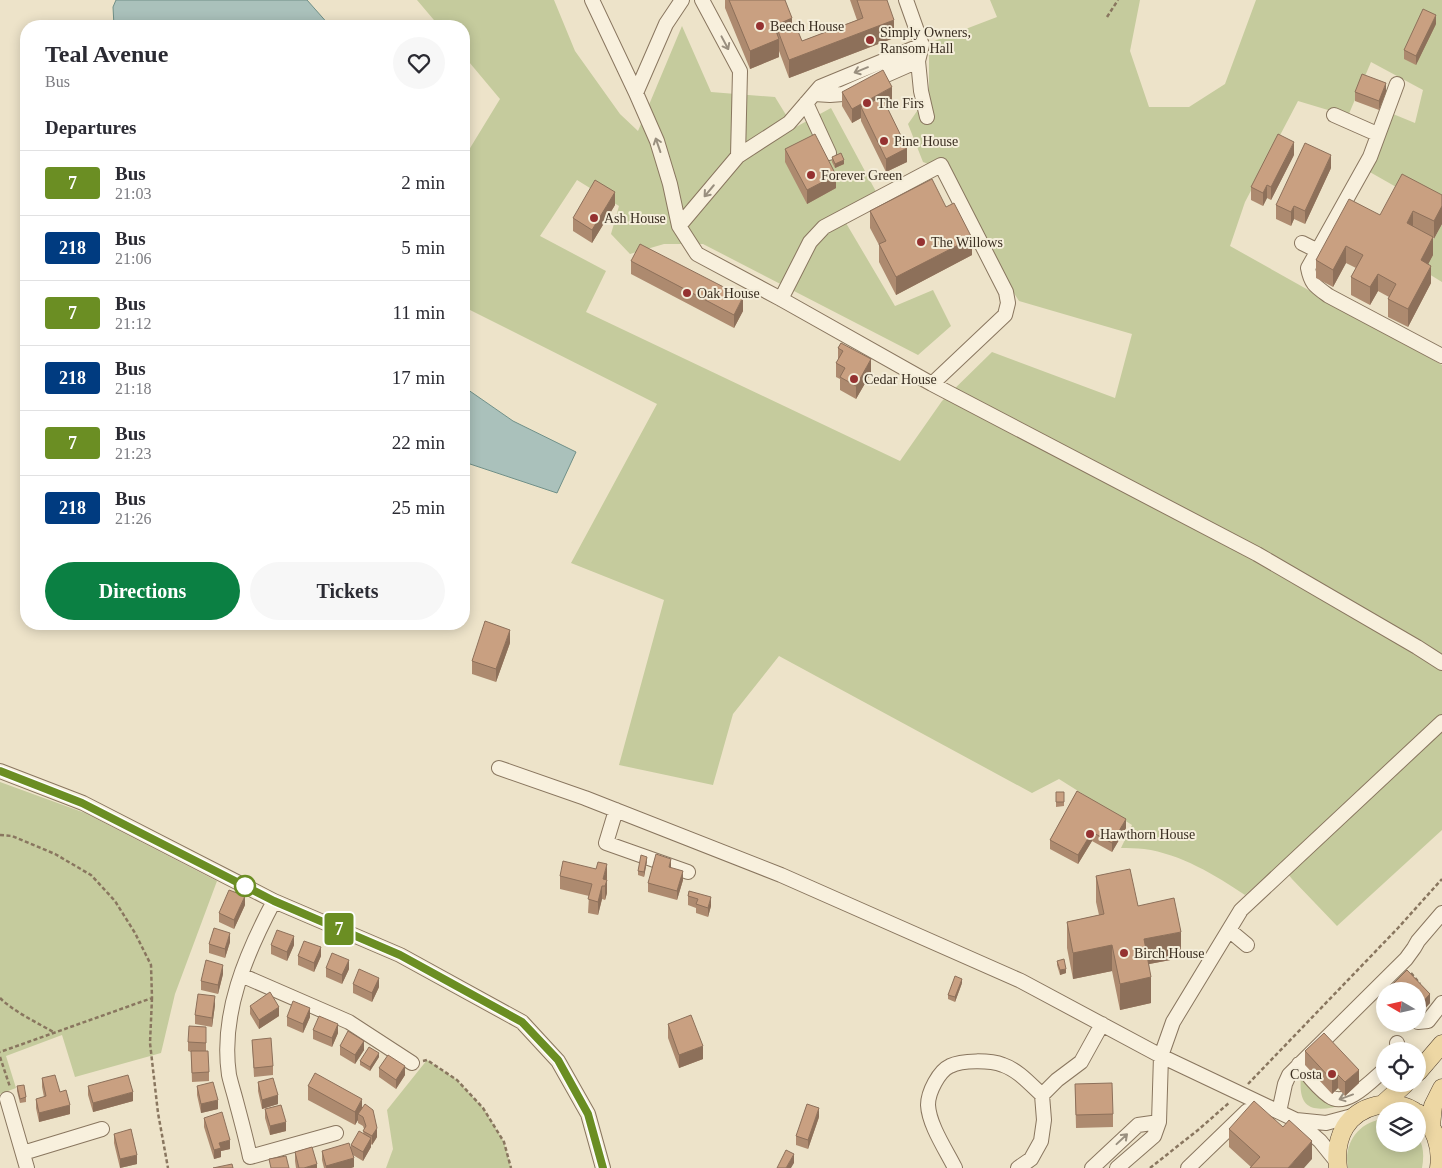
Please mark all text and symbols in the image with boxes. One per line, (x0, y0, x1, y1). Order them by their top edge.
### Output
place label: Beech House (770, 19, 844, 34)
marker: Beech House (754, 20, 766, 32)
place label: Simply Owners, Ransom Hall (880, 25, 971, 56)
marker: Simply Owners, Ransom Hall (864, 34, 876, 46)
one-way arrow (721, 35, 730, 50)
button: heart (393, 37, 445, 89)
text: Teal Avenue (45, 41, 168, 67)
one-way arrow (854, 66, 869, 75)
text: Bus (45, 73, 70, 90)
place label: The Firs (877, 96, 924, 111)
marker: The Firs (861, 97, 873, 109)
text: Departures (45, 117, 136, 138)
place label: Pine House (894, 134, 958, 149)
marker: Pine House (878, 135, 890, 147)
one-way arrow (653, 138, 662, 153)
text: Bus (115, 163, 146, 184)
place label: Forever Green (821, 168, 902, 183)
marker: Forever Green (805, 169, 817, 181)
text: 2 min (401, 172, 445, 193)
text: 7 (68, 173, 77, 193)
one-way arrow (703, 184, 714, 197)
text: 21:03 (115, 185, 151, 202)
place label: Ash House (604, 211, 666, 226)
marker: Ash House (588, 212, 600, 224)
text: Bus (115, 228, 146, 249)
place label: The Willows (931, 235, 1003, 250)
marker: The Willows (915, 236, 927, 248)
text: 5 min (401, 237, 445, 258)
text: 218 (59, 238, 86, 258)
text: 21:06 (115, 250, 151, 267)
place label: Oak House (697, 286, 760, 301)
marker: Oak House (681, 287, 693, 299)
text: Bus (115, 293, 146, 314)
text: 11 min (392, 302, 445, 323)
text: 7 (68, 303, 77, 323)
text: 21:12 (115, 315, 151, 332)
text: Bus (115, 358, 146, 379)
text: 17 min (392, 367, 445, 388)
text: 218 (59, 368, 86, 388)
place label: Cedar House (864, 372, 937, 387)
marker: Cedar House (848, 373, 860, 385)
text: 21:18 (115, 380, 151, 397)
text: Bus (115, 423, 146, 444)
text: 22 min (392, 432, 445, 453)
text: 7 (68, 433, 77, 453)
text: 21:23 (115, 445, 151, 462)
text: Bus (115, 488, 146, 509)
text: 25 min (392, 497, 445, 518)
text: 218 (59, 498, 86, 518)
text: 21:26 (115, 510, 151, 527)
button: Directions (45, 562, 240, 620)
button: Tickets (250, 562, 445, 620)
place label: Hawthorn House (1100, 827, 1195, 842)
marker: Hawthorn House (1084, 828, 1096, 840)
unlabelled marker (234, 875, 256, 897)
line badge: 7 (323, 913, 355, 945)
text: 7 (335, 919, 344, 939)
place label: Birch House (1134, 946, 1204, 961)
marker: Birch House (1118, 947, 1130, 959)
north arrow (1376, 982, 1426, 1032)
map controls (1376, 982, 1426, 1152)
button: locate (1376, 1042, 1426, 1092)
place label: Costa (1290, 1067, 1323, 1082)
marker: Costa (1326, 1068, 1338, 1080)
one-way arrow (1339, 1093, 1354, 1102)
button: layers (1376, 1102, 1426, 1152)
one-way arrow (1116, 1133, 1129, 1145)

